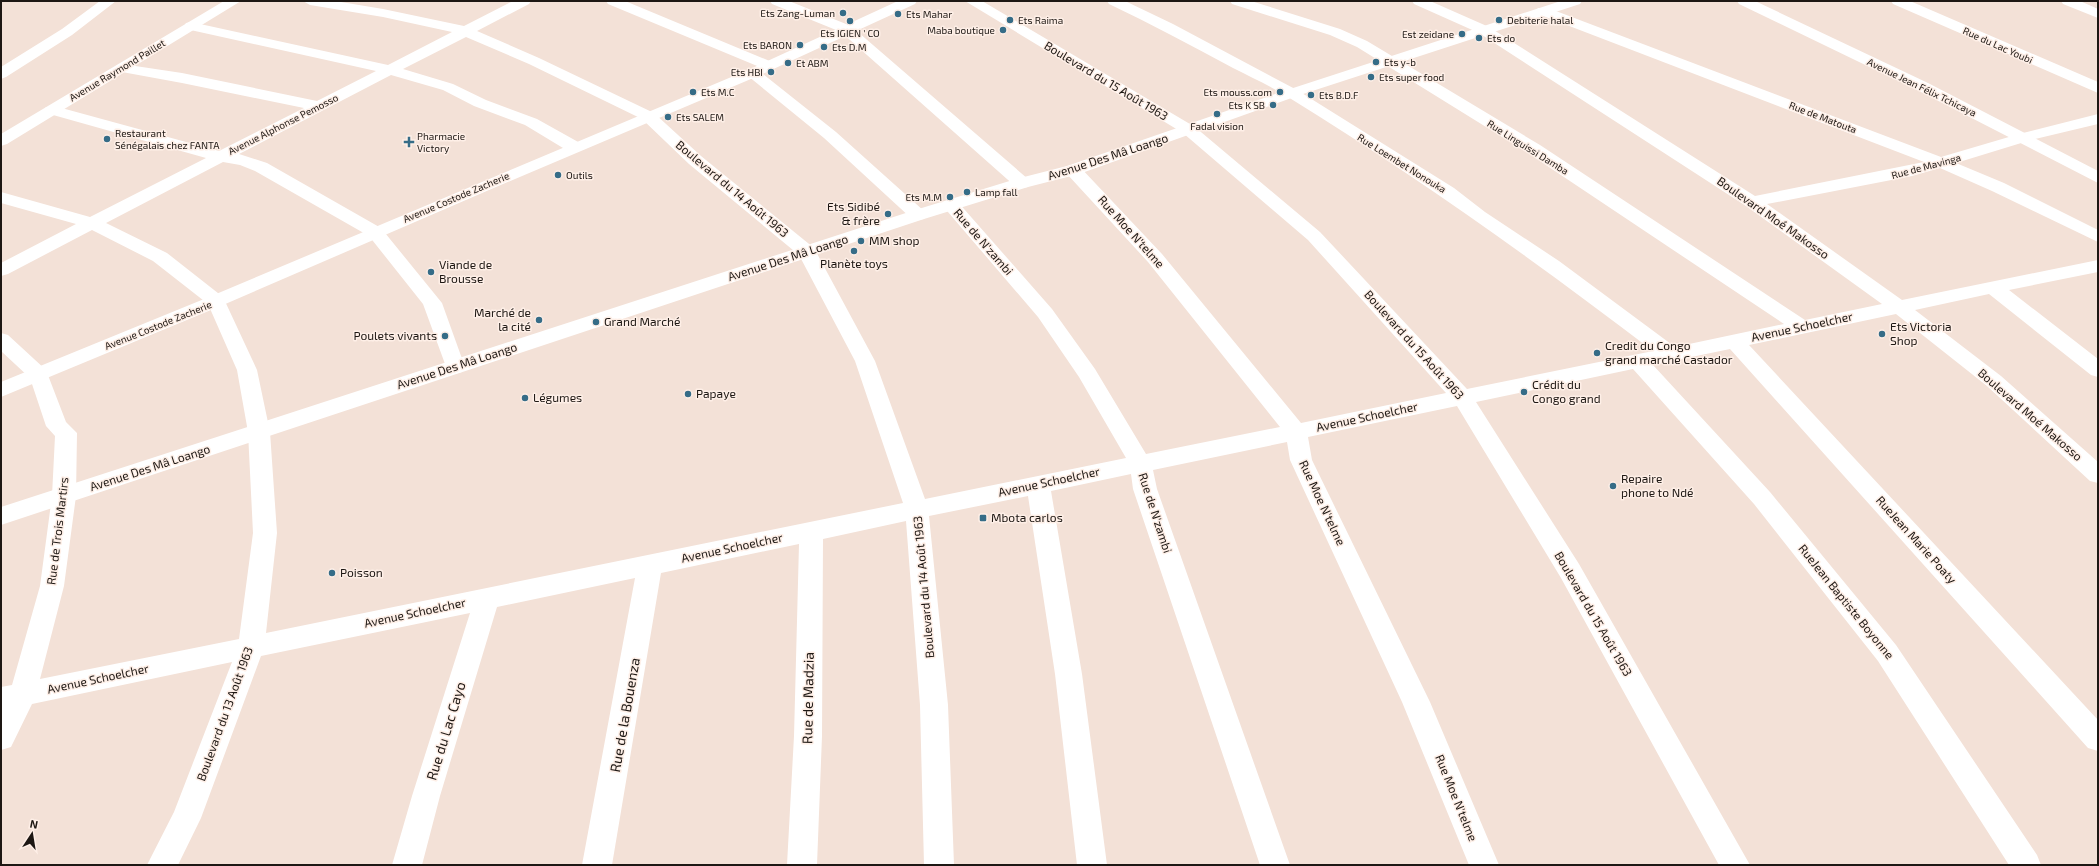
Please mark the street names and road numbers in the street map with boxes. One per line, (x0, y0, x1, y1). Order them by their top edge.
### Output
street label: Rue du Lac Youbi (1961, 24, 2035, 66)
street label: Avenue Raymond Paillet (67, 36, 167, 103)
street label: Boulevard du 15 Août 1963 (1042, 38, 1171, 123)
street label: Avenue Jean Félix Tchicaya (1865, 55, 1979, 119)
street label: Avenue Alphonse Pemosso (226, 91, 340, 157)
street label: Rue de Matouta (1787, 99, 1859, 135)
street label: Rue Linguissi Damba (1485, 117, 1571, 177)
street label: Avenue Des Mâ Loango (1046, 130, 1170, 182)
street label: Rue Loembet Nonouka (1356, 131, 1448, 195)
street label: Boulevard du 14 Août 1963 (673, 137, 792, 239)
street label: Rue de Mavinga (1890, 151, 1962, 181)
street label: Avenue Costode Zacherie (401, 169, 511, 225)
street label: Boulevard Moé Makosso (1715, 173, 1832, 261)
street label: Rue Moe N'telme (1096, 192, 1168, 270)
street label: Rue de N'zambi (951, 205, 1016, 277)
street label: Avenue Des Mâ Loango (726, 231, 850, 283)
street label: Boulevard du 15 Août 1963 (1362, 287, 1467, 402)
street label: Avenue Costode Zacherie (103, 298, 213, 352)
street label: Avenue Schoelcher (1750, 308, 1854, 344)
street label: Avenue Des Mâ Loango (395, 339, 519, 391)
street label: Boulevard Moé Makosso (1976, 365, 2086, 463)
street label: Avenue Schoelcher (1315, 398, 1419, 434)
street label: Avenue Des Mâ Loango (88, 441, 212, 493)
street label: Rue Moe N'telme (1297, 458, 1349, 547)
street label: Avenue Schoelcher (997, 463, 1101, 499)
street label: Rue de N'zambi (1136, 471, 1175, 555)
street label: Rue de Trois Martirs (43, 476, 71, 586)
street label: RueJean Marie Poaty (1874, 493, 1960, 586)
street label: Boulevard du 14 Août 1963 (910, 515, 936, 659)
street label: Avenue Schoelcher (680, 529, 784, 565)
street label: RueJean Baptiste Boyonne (1796, 541, 1897, 662)
street label: Boulevard du 15 Août 1963 (1552, 549, 1635, 678)
street label: Avenue Schoelcher (363, 594, 467, 630)
street label: Boulevard du 13 Août 1963 (193, 645, 255, 783)
street label: Rue de Madzia (798, 652, 817, 744)
street label: Rue de la Bouenza (606, 656, 643, 774)
street label: Avenue Schoelcher (46, 660, 150, 696)
street label: Rue du Lac Cayo (422, 679, 469, 782)
street label: Rue Moe N'telme (1433, 752, 1481, 843)

